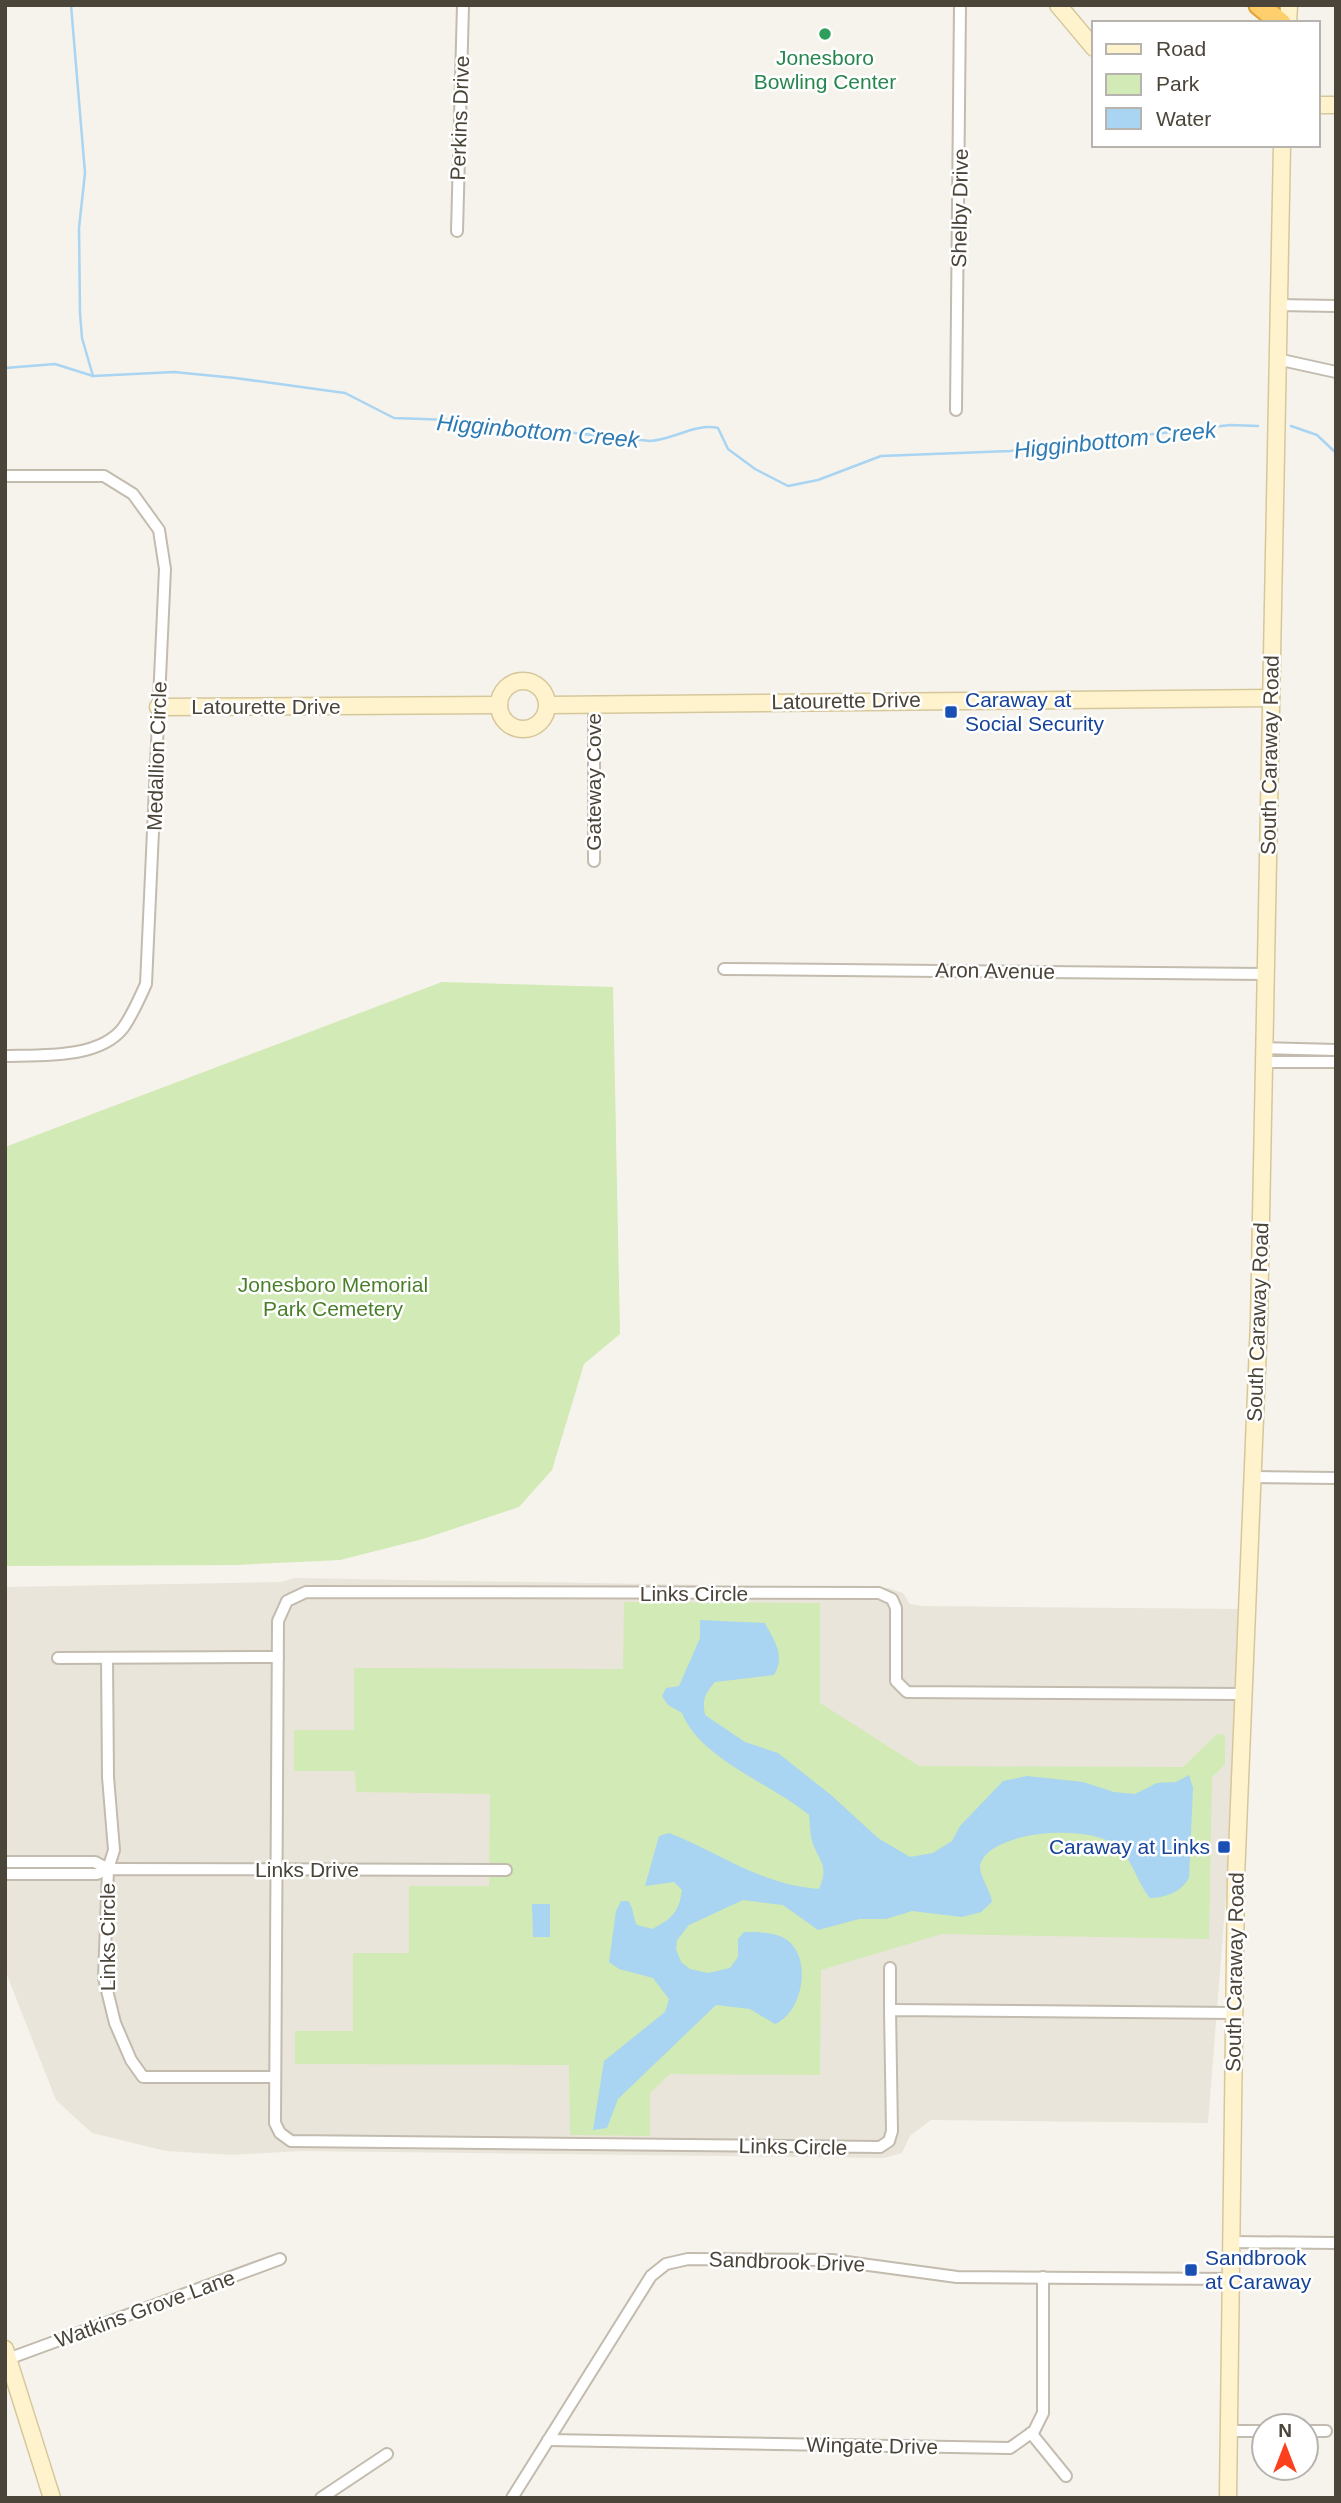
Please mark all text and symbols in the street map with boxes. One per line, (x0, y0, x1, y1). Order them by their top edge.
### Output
legend (1092, 21, 1320, 147)
marker: Jonesboro Bowling Center (817, 26, 833, 42)
text: Road (1156, 37, 1206, 60)
place label: Jonesboro Bowling Center (754, 46, 896, 93)
street label: Perkins Drive (446, 55, 473, 181)
text: Park (1156, 72, 1200, 95)
text: Water (1156, 107, 1211, 130)
street label: Shelby Drive (947, 148, 972, 268)
water label: Higginbottom Creek (436, 409, 642, 453)
water label: Higginbottom Creek (1013, 416, 1219, 464)
street label: South Caraway Road (1256, 655, 1283, 855)
street label: Medallion Circle (142, 681, 171, 831)
street label: Latourette Drive (771, 688, 921, 713)
place label: Caraway at Social Security (965, 688, 1104, 735)
street label: Latourette Drive (191, 695, 341, 718)
marker: Caraway at Social Security (943, 704, 959, 720)
street label: Gateway Cove (582, 713, 605, 851)
street label: Aron Avenue (935, 958, 1055, 983)
street label: South Caraway Road (1243, 1222, 1272, 1422)
park label: Jonesboro Memorial Park Cemetery (238, 1273, 428, 1320)
street label: Links Circle (640, 1582, 748, 1605)
place label: Caraway at Links (1049, 1835, 1210, 1858)
marker: Caraway at Links (1216, 1839, 1232, 1855)
street label: Links Drive (255, 1858, 359, 1881)
street label: South Caraway Road (1221, 1872, 1248, 2072)
street label: Links Circle (96, 1883, 119, 1991)
street label: Links Circle (739, 2134, 847, 2159)
place label: Sandbrook at Caraway (1205, 2246, 1312, 2293)
street label: Sandbrook Drive (708, 2247, 866, 2276)
marker: Sandbrook at Caraway (1183, 2262, 1199, 2278)
street label: Watkins Grove Lane (52, 2265, 238, 2352)
north arrow (1250, 2412, 1320, 2482)
text: N (1278, 2420, 1292, 2441)
street label: Wingate Drive (806, 2433, 938, 2458)

